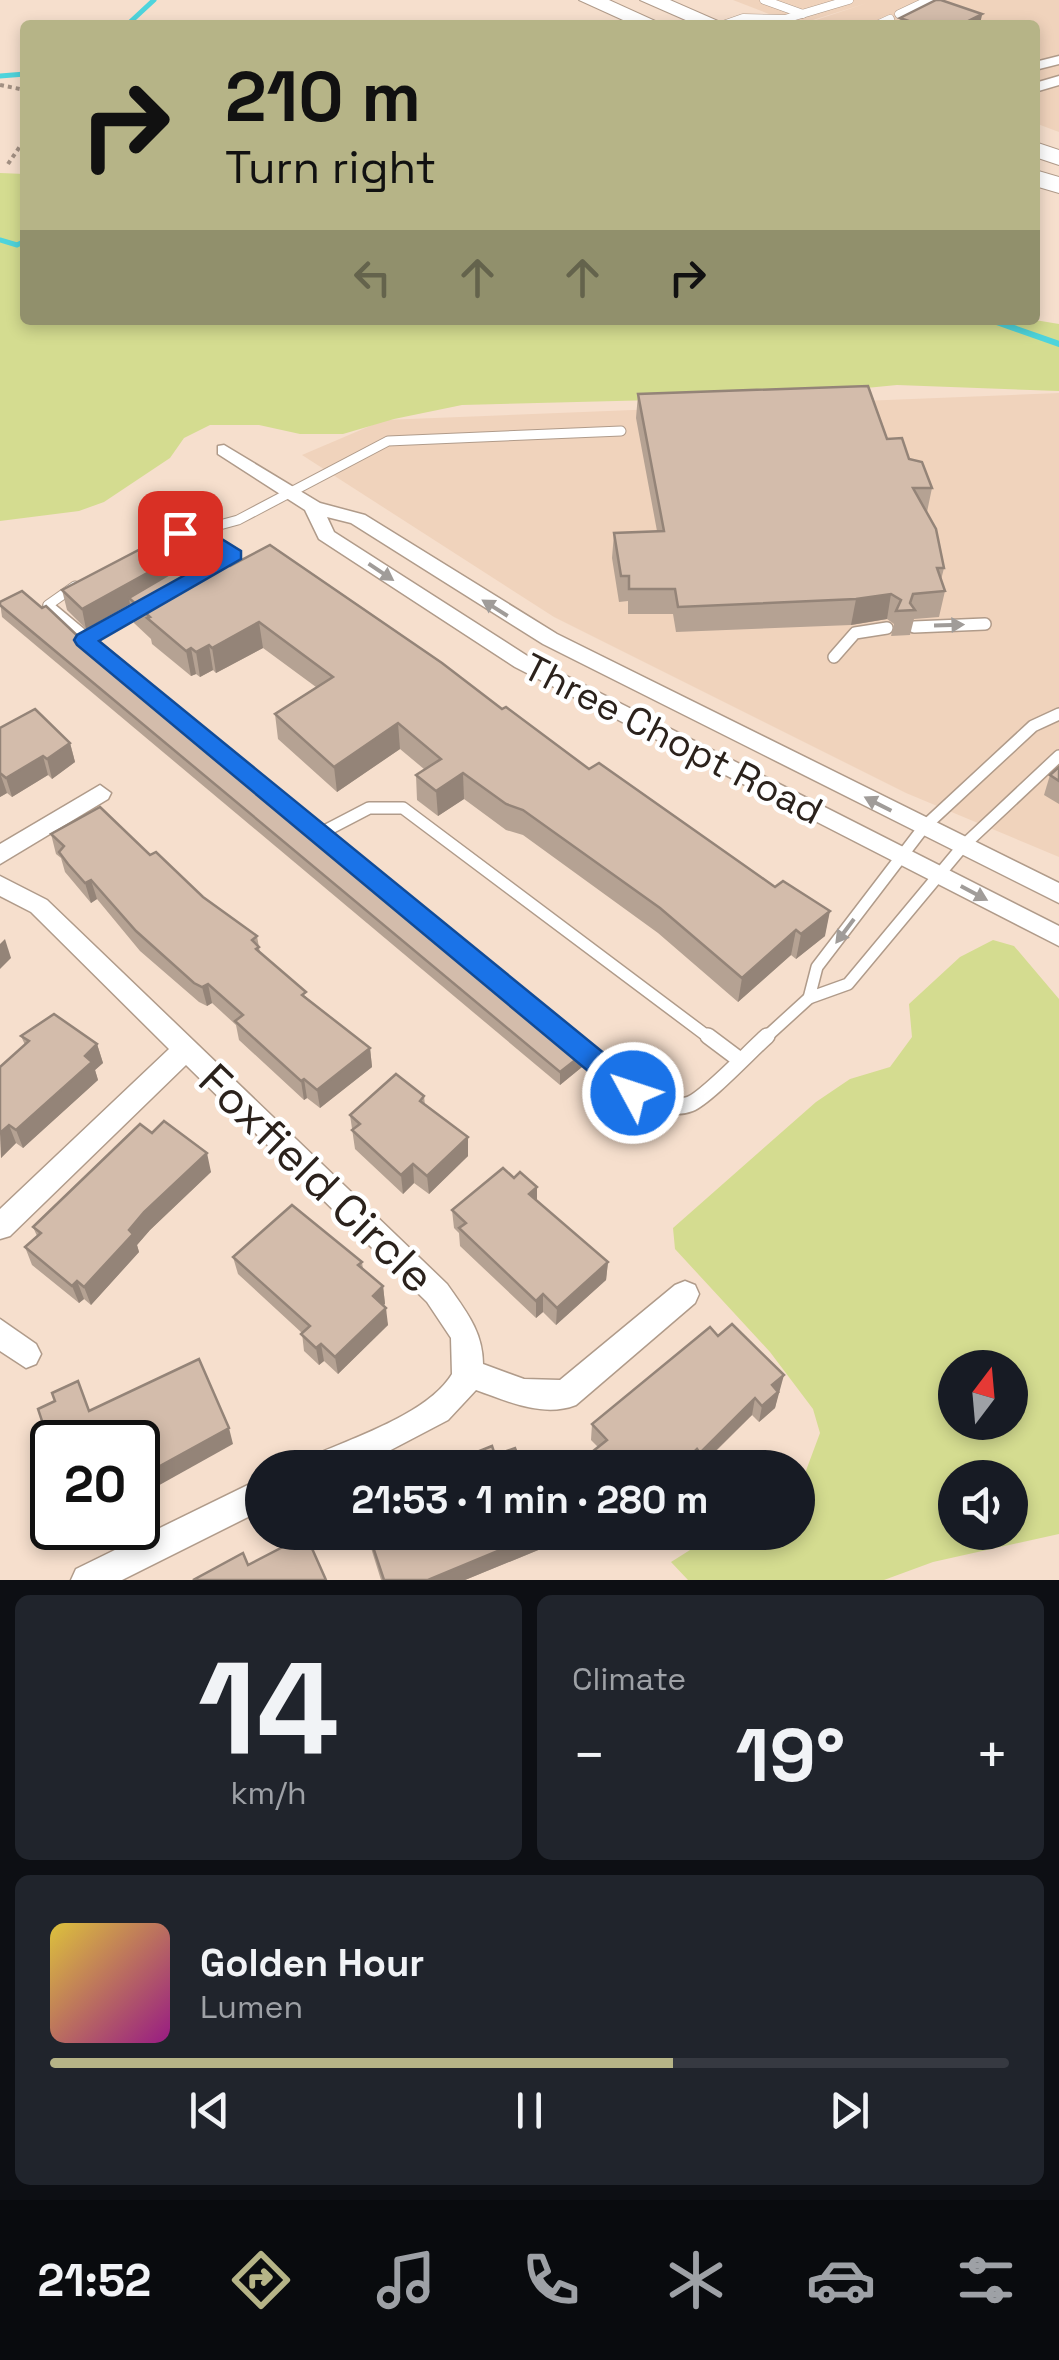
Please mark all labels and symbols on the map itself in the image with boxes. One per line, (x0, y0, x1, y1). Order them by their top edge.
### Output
pin (138, 491, 223, 576)
one-way arrow (367, 562, 395, 581)
one-way arrow (482, 599, 509, 617)
one-way arrow (934, 617, 966, 633)
street label: Three Chopt Road (515, 643, 831, 835)
one-way arrow (863, 795, 892, 812)
one-way arrow (960, 884, 989, 901)
one-way arrow (835, 918, 855, 944)
position arrow (581, 1041, 685, 1145)
street label: Foxfield Circle (187, 1052, 446, 1305)
north arrow (938, 1350, 1028, 1440)
speed limit sign: 20 (30, 1420, 160, 1550)

